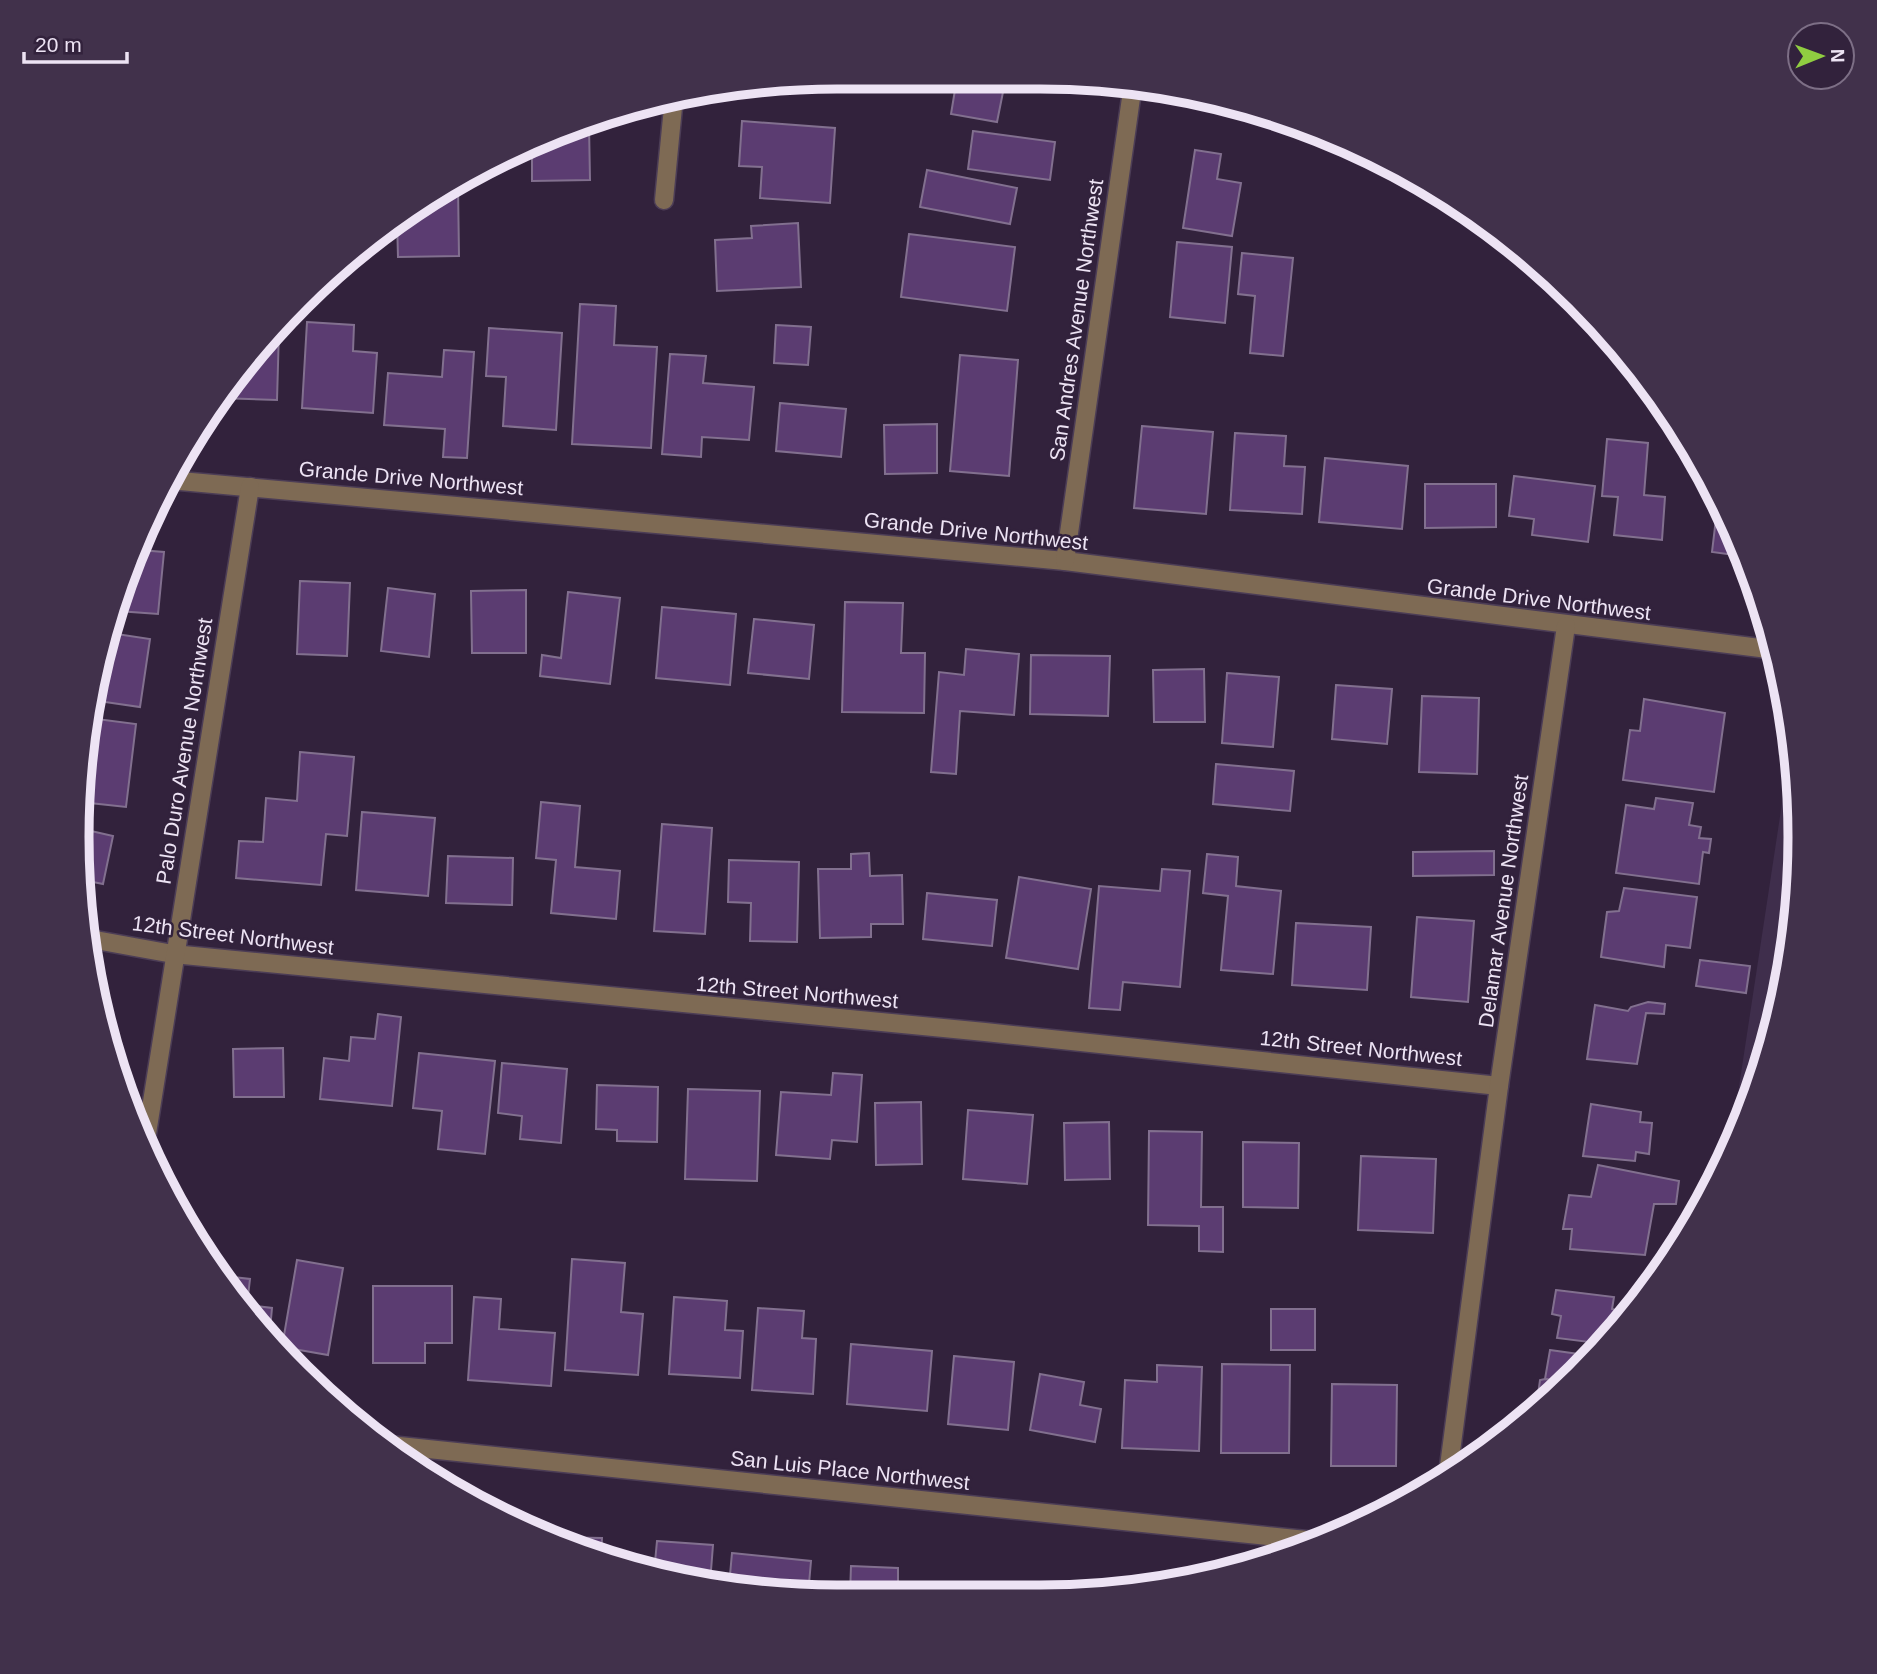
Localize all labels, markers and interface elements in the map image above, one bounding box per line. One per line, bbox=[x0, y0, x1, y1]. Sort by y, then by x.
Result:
scale bar bbox=[24, 21, 128, 65]
north arrow bbox=[1786, 21, 1856, 91]
text: 20 m bbox=[35, 33, 82, 56]
text: N bbox=[1827, 49, 1848, 63]
street label: San Andres Avenue Northwest bbox=[1045, 177, 1107, 462]
street label: Grande Drive Northwest bbox=[298, 457, 524, 499]
street label: Grande Drive Northwest bbox=[863, 508, 1089, 554]
street label: Grande Drive Northwest bbox=[1426, 574, 1652, 624]
street label: Palo Duro Avenue Northwest bbox=[152, 616, 216, 886]
street label: Delamar Avenue Northwest bbox=[1474, 773, 1532, 1029]
street label: 12th Street Northwest bbox=[131, 911, 335, 959]
street label: 12th Street Northwest bbox=[695, 972, 899, 1012]
street label: 12th Street Northwest bbox=[1259, 1026, 1463, 1070]
street label: San Luis Place Northwest bbox=[729, 1446, 971, 1494]

